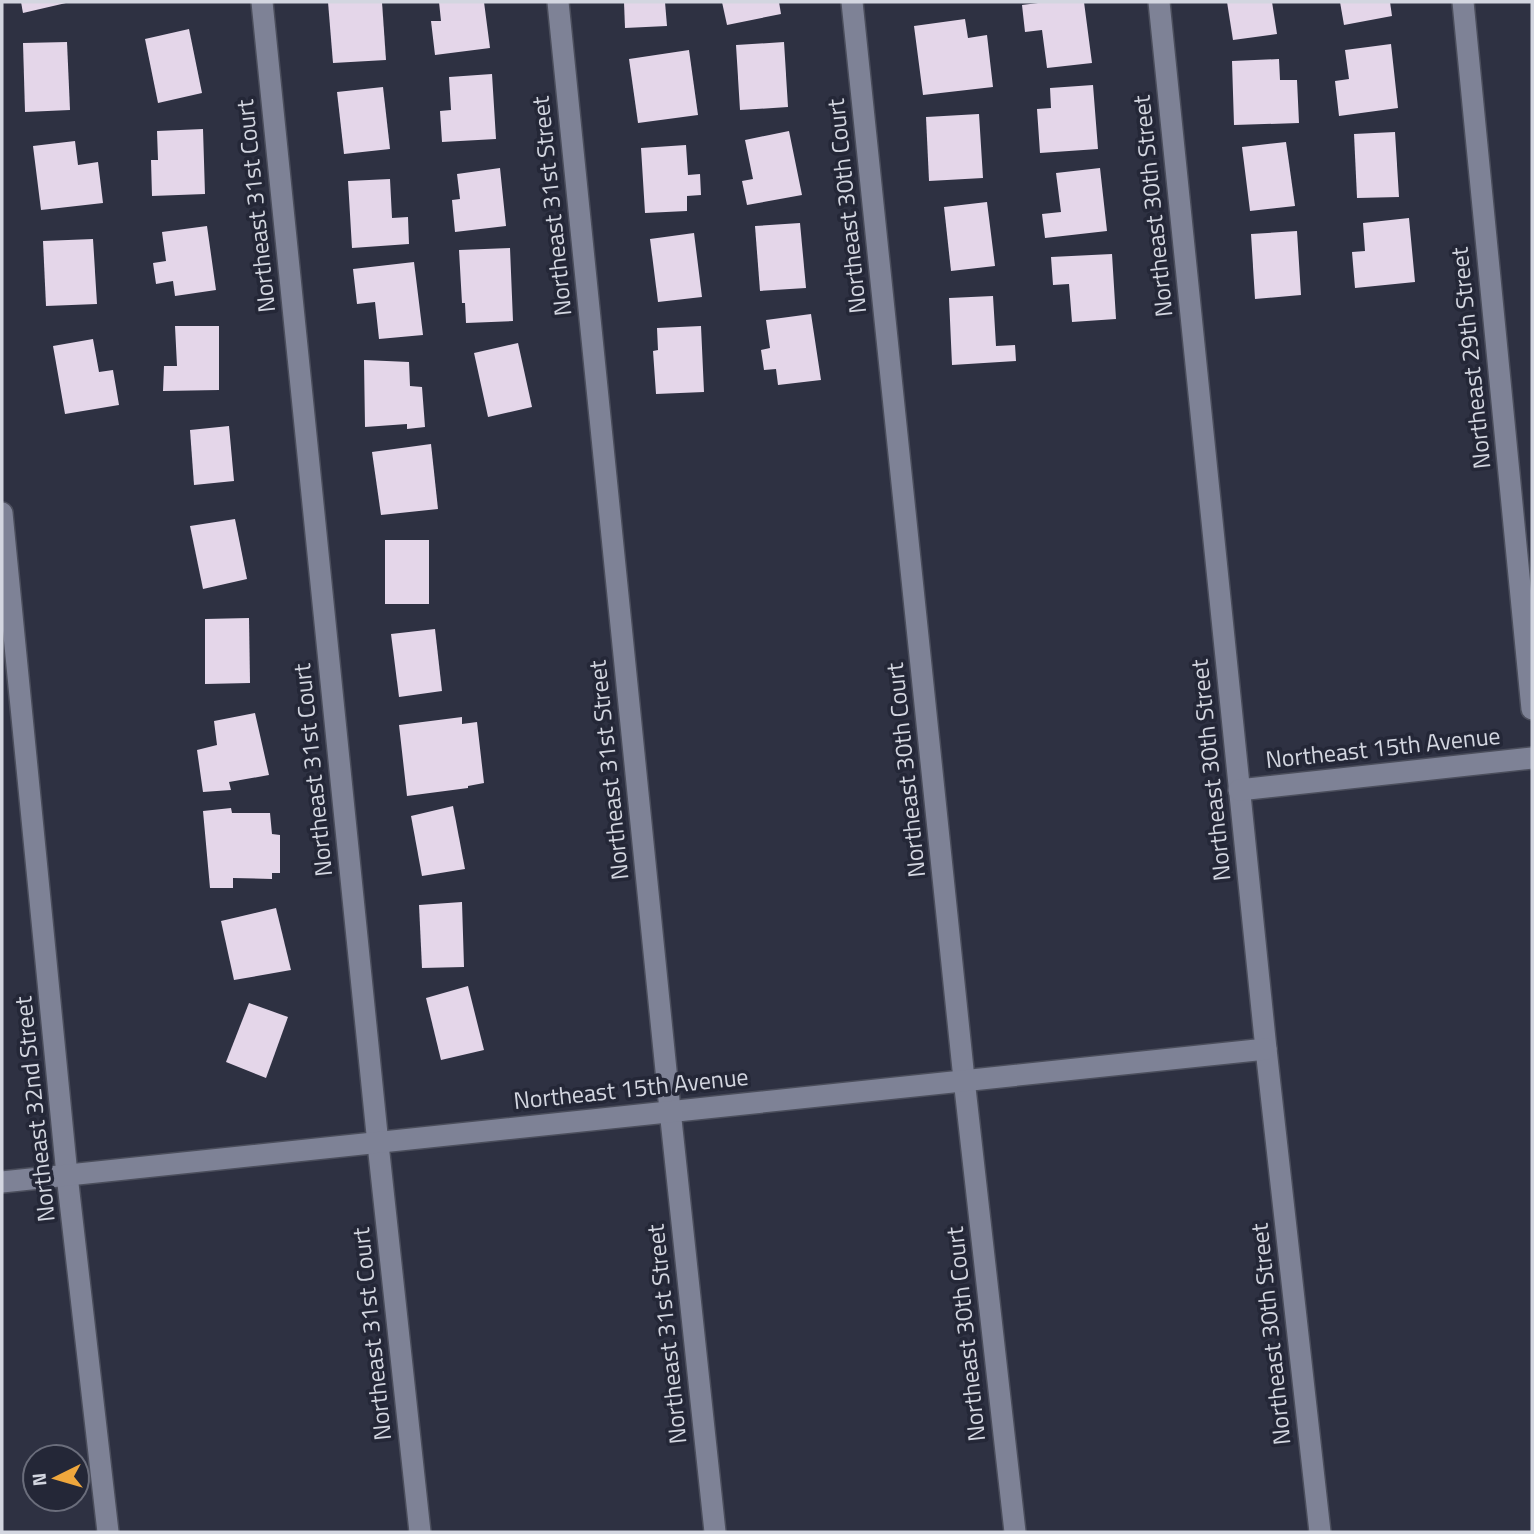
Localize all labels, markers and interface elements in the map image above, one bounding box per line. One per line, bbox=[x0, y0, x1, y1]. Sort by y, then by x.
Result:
street label: Northeast 30th Street bbox=[1122, 93, 1182, 319]
street label: Northeast 31st Street bbox=[521, 94, 580, 318]
street label: Northeast 30th Court bbox=[817, 96, 875, 315]
street label: Northeast 31st Court bbox=[226, 97, 284, 314]
street label: Northeast 29th Street bbox=[1440, 245, 1500, 471]
street label: Northeast 30th Street bbox=[1180, 657, 1240, 883]
street label: Northeast 31st Street bbox=[578, 658, 637, 882]
street label: Northeast 30th Court bbox=[876, 660, 934, 879]
street label: Northeast 31st Court bbox=[283, 661, 341, 878]
street label: Northeast 15th Avenue bbox=[1264, 717, 1502, 777]
street label: Northeast 32nd Street bbox=[4, 994, 64, 1224]
street label: Northeast 15th Avenue bbox=[512, 1058, 750, 1118]
street label: Northeast 30th Street bbox=[1240, 1221, 1300, 1447]
street label: Northeast 31st Street bbox=[636, 1222, 695, 1446]
street label: Northeast 30th Court bbox=[936, 1224, 994, 1443]
street label: Northeast 31st Court bbox=[342, 1225, 400, 1442]
north arrow bbox=[21, 1443, 91, 1513]
text: N bbox=[24, 1472, 54, 1487]

